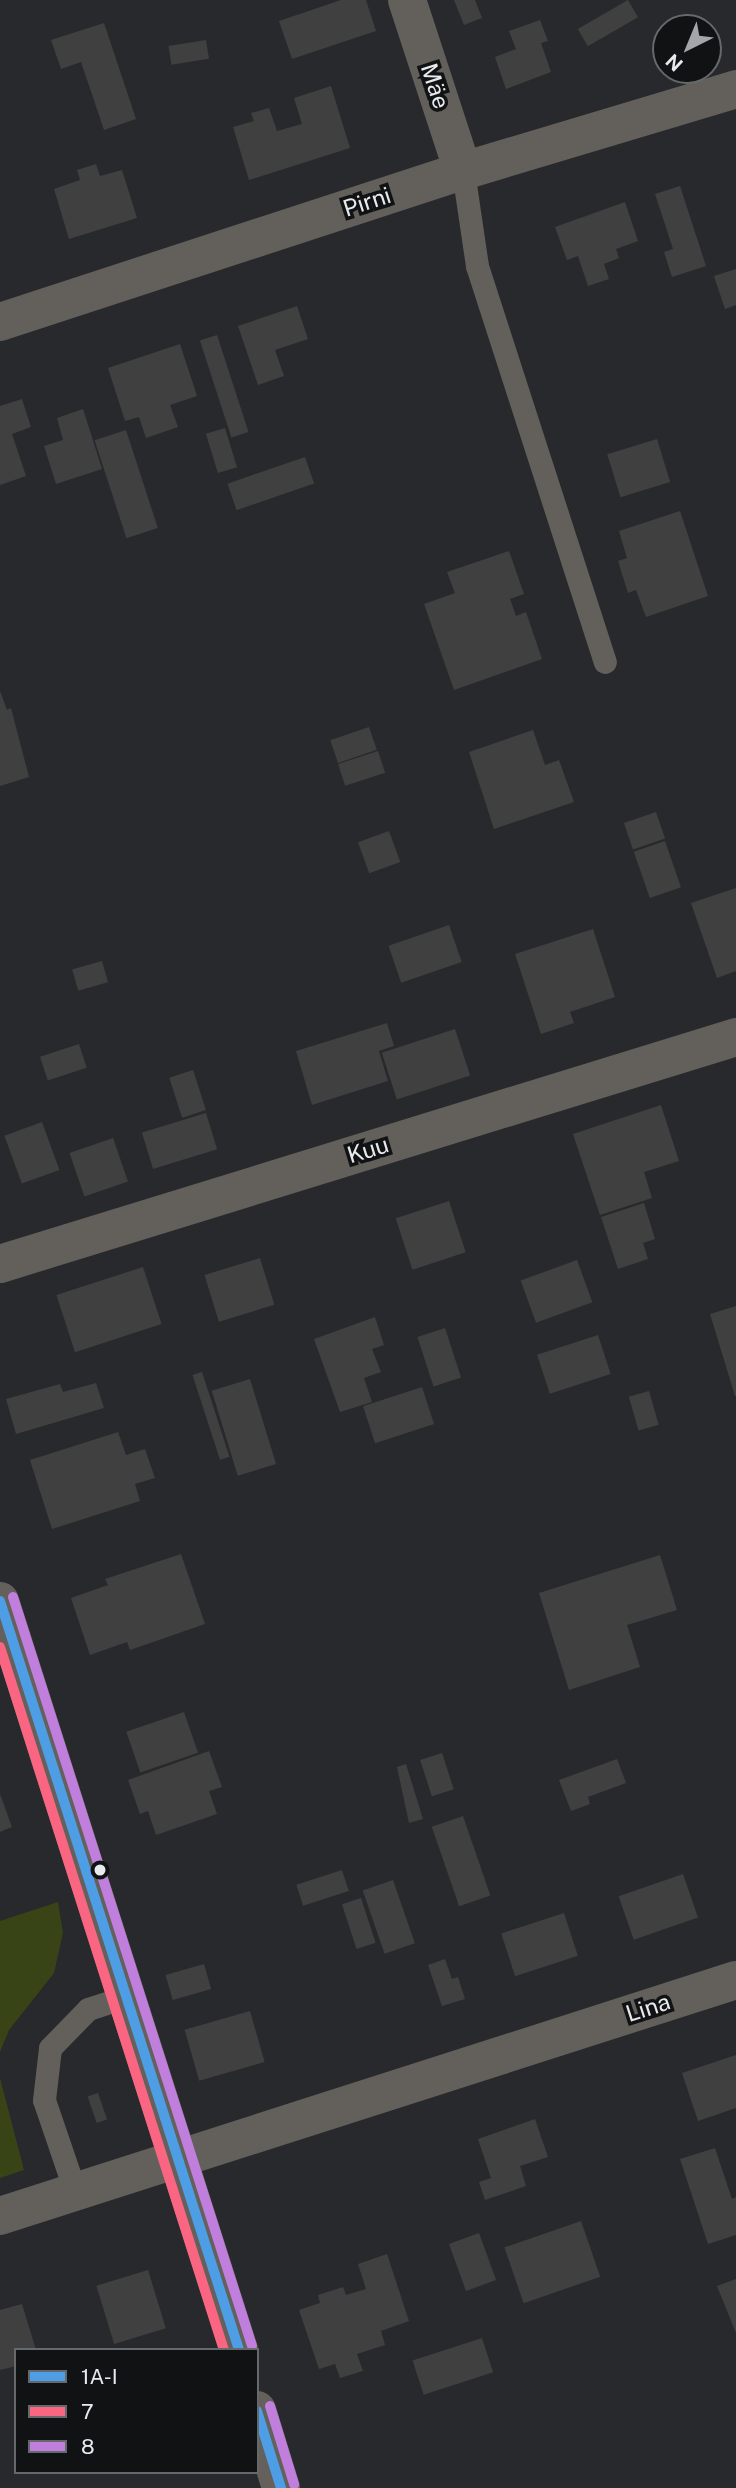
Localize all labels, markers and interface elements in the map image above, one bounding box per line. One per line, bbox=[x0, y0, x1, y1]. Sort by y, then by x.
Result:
north arrow bbox=[652, 14, 722, 84]
text: N bbox=[661, 50, 687, 76]
street label: Mäe bbox=[415, 60, 455, 112]
street label: Pirni bbox=[340, 181, 394, 223]
street label: Kuu bbox=[344, 1131, 392, 1169]
unlabelled marker bbox=[93, 1863, 107, 1877]
street label: Lina bbox=[622, 1988, 674, 2028]
legend bbox=[14, 2348, 259, 2474]
text: 1A-I bbox=[81, 2364, 118, 2389]
text: 7 bbox=[81, 2399, 94, 2424]
text: 8 bbox=[81, 2434, 95, 2459]

